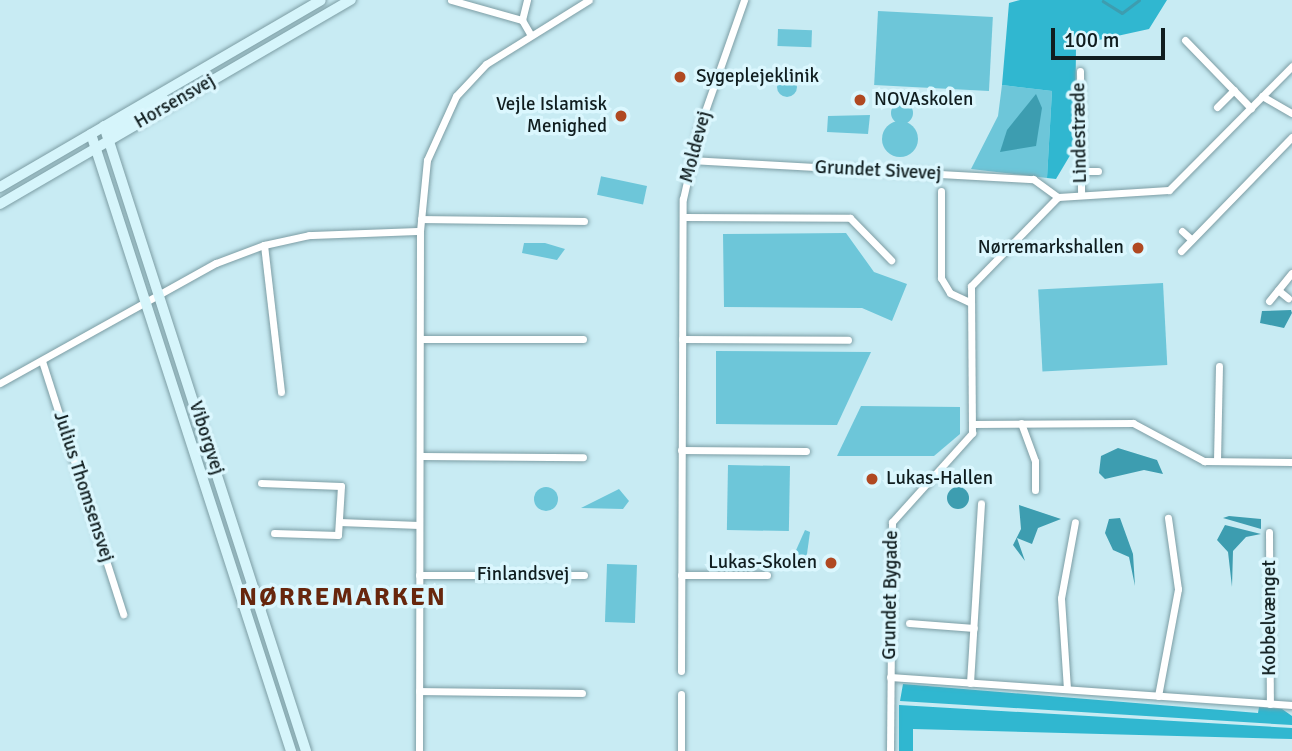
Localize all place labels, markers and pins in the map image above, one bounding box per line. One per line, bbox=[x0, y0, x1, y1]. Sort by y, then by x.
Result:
place label: Sygeplejeklinik bbox=[696, 66, 819, 88]
marker: Sygeplejeklinik bbox=[670, 67, 690, 87]
place label: NOVAskolen bbox=[874, 89, 973, 111]
marker: NOVAskolen bbox=[852, 92, 868, 108]
place label: Vejle Islamisk Menighed bbox=[496, 94, 607, 138]
marker: Vejle Islamisk Menighed bbox=[613, 108, 629, 124]
place label: Nørremarkshallen bbox=[978, 237, 1124, 259]
marker: Nørremarkshallen bbox=[1130, 240, 1146, 256]
place label: Lukas-Hallen bbox=[886, 468, 993, 490]
marker: Lukas-Hallen bbox=[864, 471, 880, 487]
place label: Lukas-Skolen bbox=[708, 552, 817, 574]
marker: Lukas-Skolen bbox=[823, 555, 839, 571]

